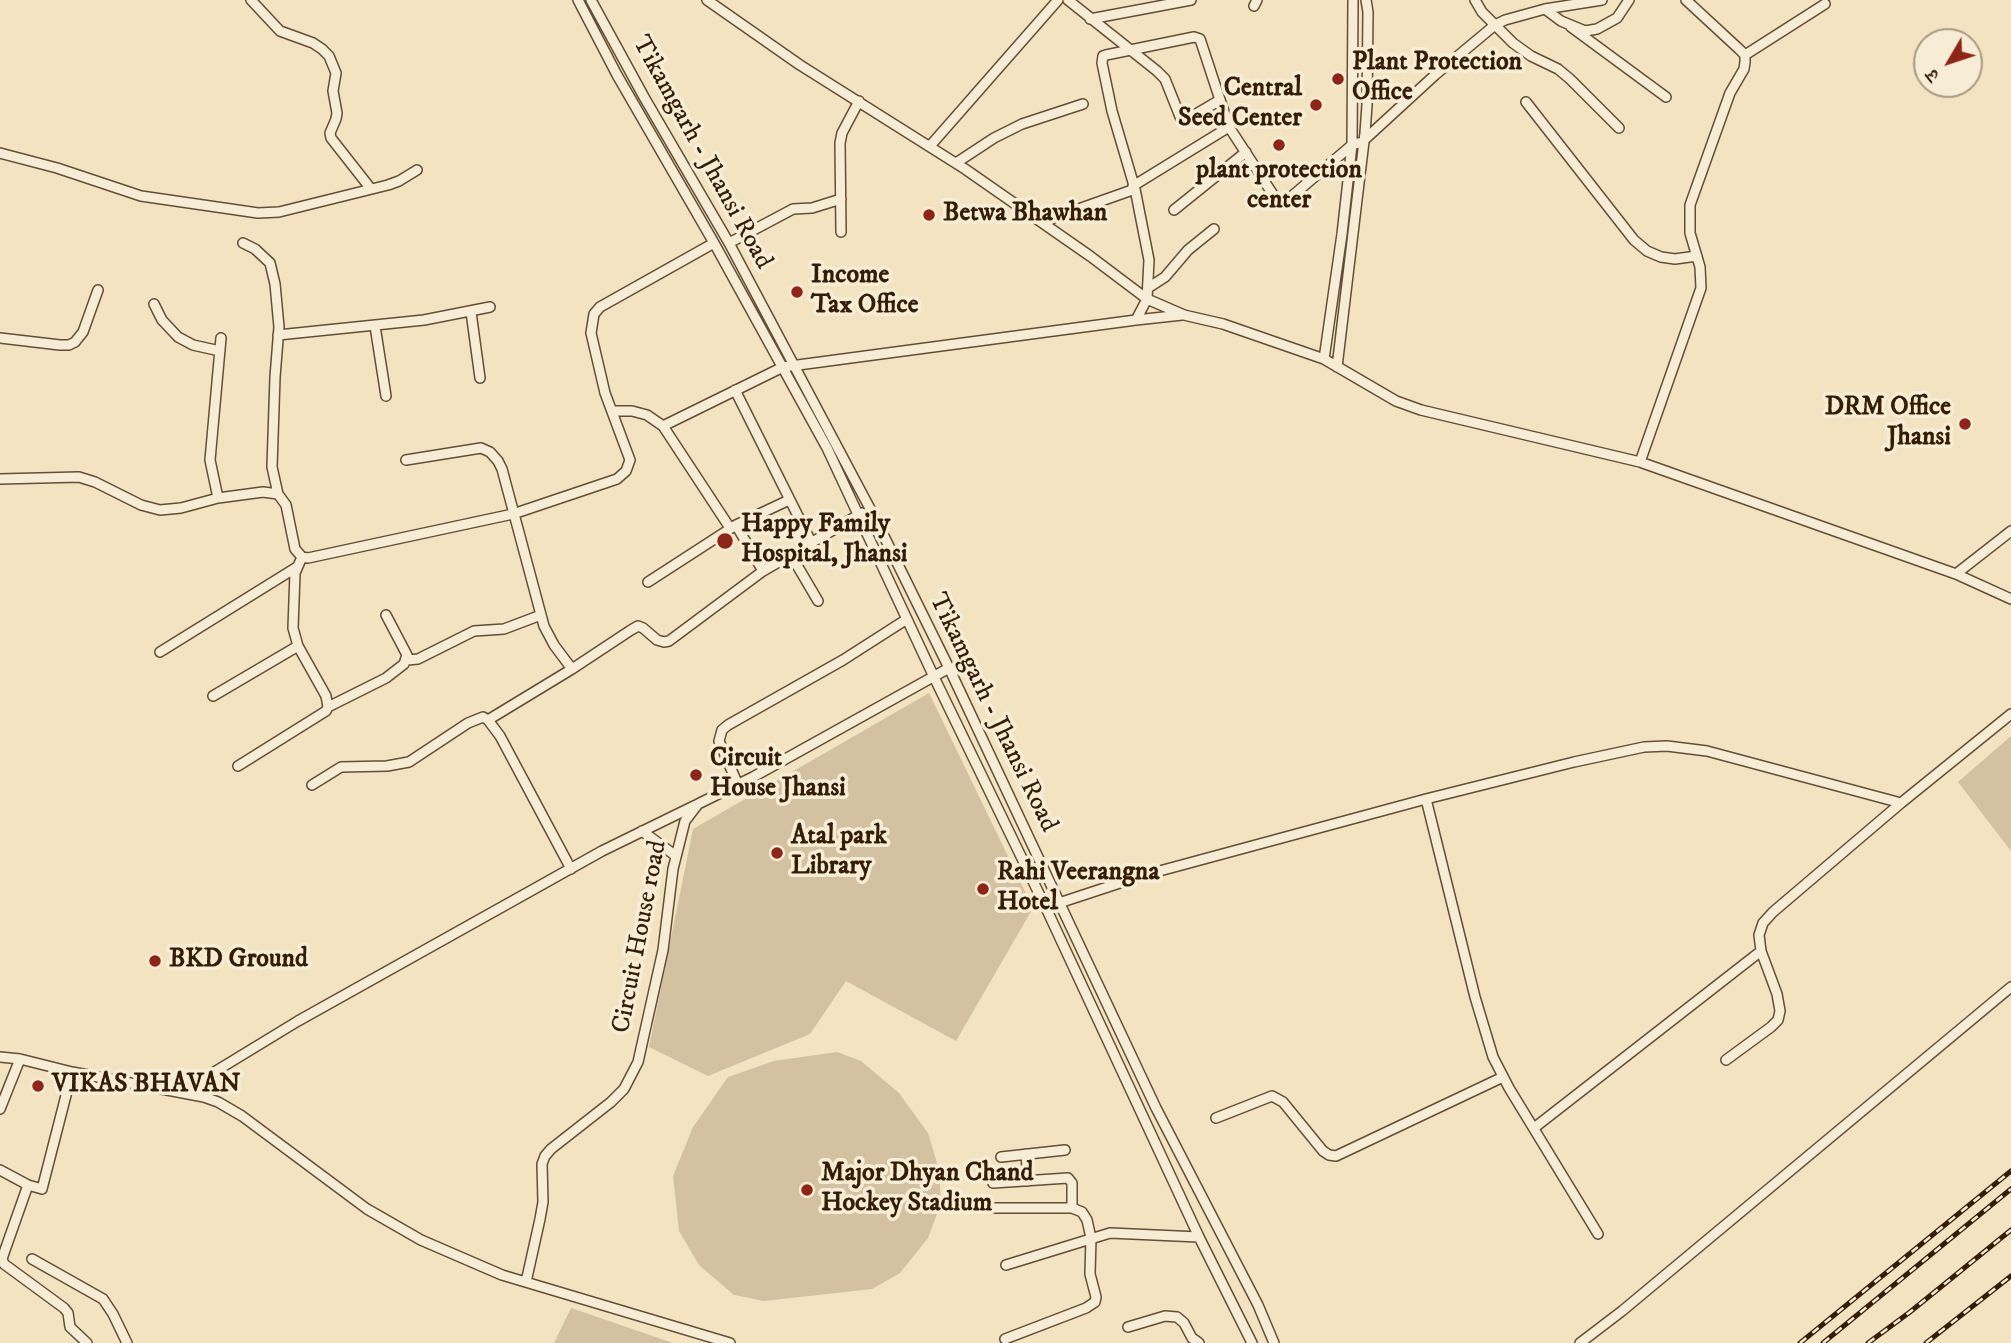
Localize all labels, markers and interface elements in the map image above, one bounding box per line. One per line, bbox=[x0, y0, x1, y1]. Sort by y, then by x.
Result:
north arrow bbox=[1913, 28, 1983, 98]
street label: Tikamgarh - Jhansi Road bbox=[624, 31, 778, 275]
place label: Plant Protection Office bbox=[1352, 48, 1522, 110]
text: उ bbox=[1921, 64, 1945, 86]
marker: Plant Protection Office bbox=[1330, 71, 1346, 87]
place label: Central Seed Center bbox=[1178, 74, 1302, 136]
marker: Central Seed Center bbox=[1308, 97, 1324, 113]
marker: plant protection center bbox=[1271, 137, 1287, 153]
place label: plant protection center bbox=[1196, 156, 1362, 218]
place label: Betwa Bhawhan bbox=[943, 199, 1107, 231]
marker: Betwa Bhawhan bbox=[921, 207, 937, 223]
place label: Income Tax Office bbox=[811, 261, 918, 322]
marker: Income Tax Office bbox=[789, 284, 805, 300]
place label: DRM Office Jhansi bbox=[1825, 393, 1951, 454]
marker: DRM Office Jhansi bbox=[1957, 416, 1973, 432]
place label: Happy Family Hospital, Jhansi bbox=[741, 510, 908, 572]
marker: Happy Family Hospital, Jhansi bbox=[715, 531, 735, 551]
street label: Tikamgarh - Jhansi Road bbox=[921, 588, 1063, 838]
place label: Circuit House Jhansi bbox=[710, 744, 846, 806]
marker: Circuit House Jhansi bbox=[688, 767, 704, 783]
place label: Atal park Library bbox=[791, 822, 887, 884]
street label: Circuit House road bbox=[607, 838, 675, 1036]
marker: Atal park Library bbox=[769, 845, 785, 861]
place label: Rahi Veerangna Hotel bbox=[997, 858, 1159, 920]
marker: Rahi Veerangna Hotel bbox=[975, 881, 991, 897]
place label: BKD Ground bbox=[169, 945, 308, 977]
marker: BKD Ground bbox=[147, 953, 163, 969]
place label: VIKAS BHAVAN bbox=[52, 1070, 241, 1102]
marker: VIKAS BHAVAN bbox=[30, 1078, 46, 1094]
place label: Major Dhyan Chand Hockey Stadium bbox=[821, 1159, 1034, 1220]
marker: Major Dhyan Chand Hockey Stadium bbox=[799, 1182, 815, 1198]

